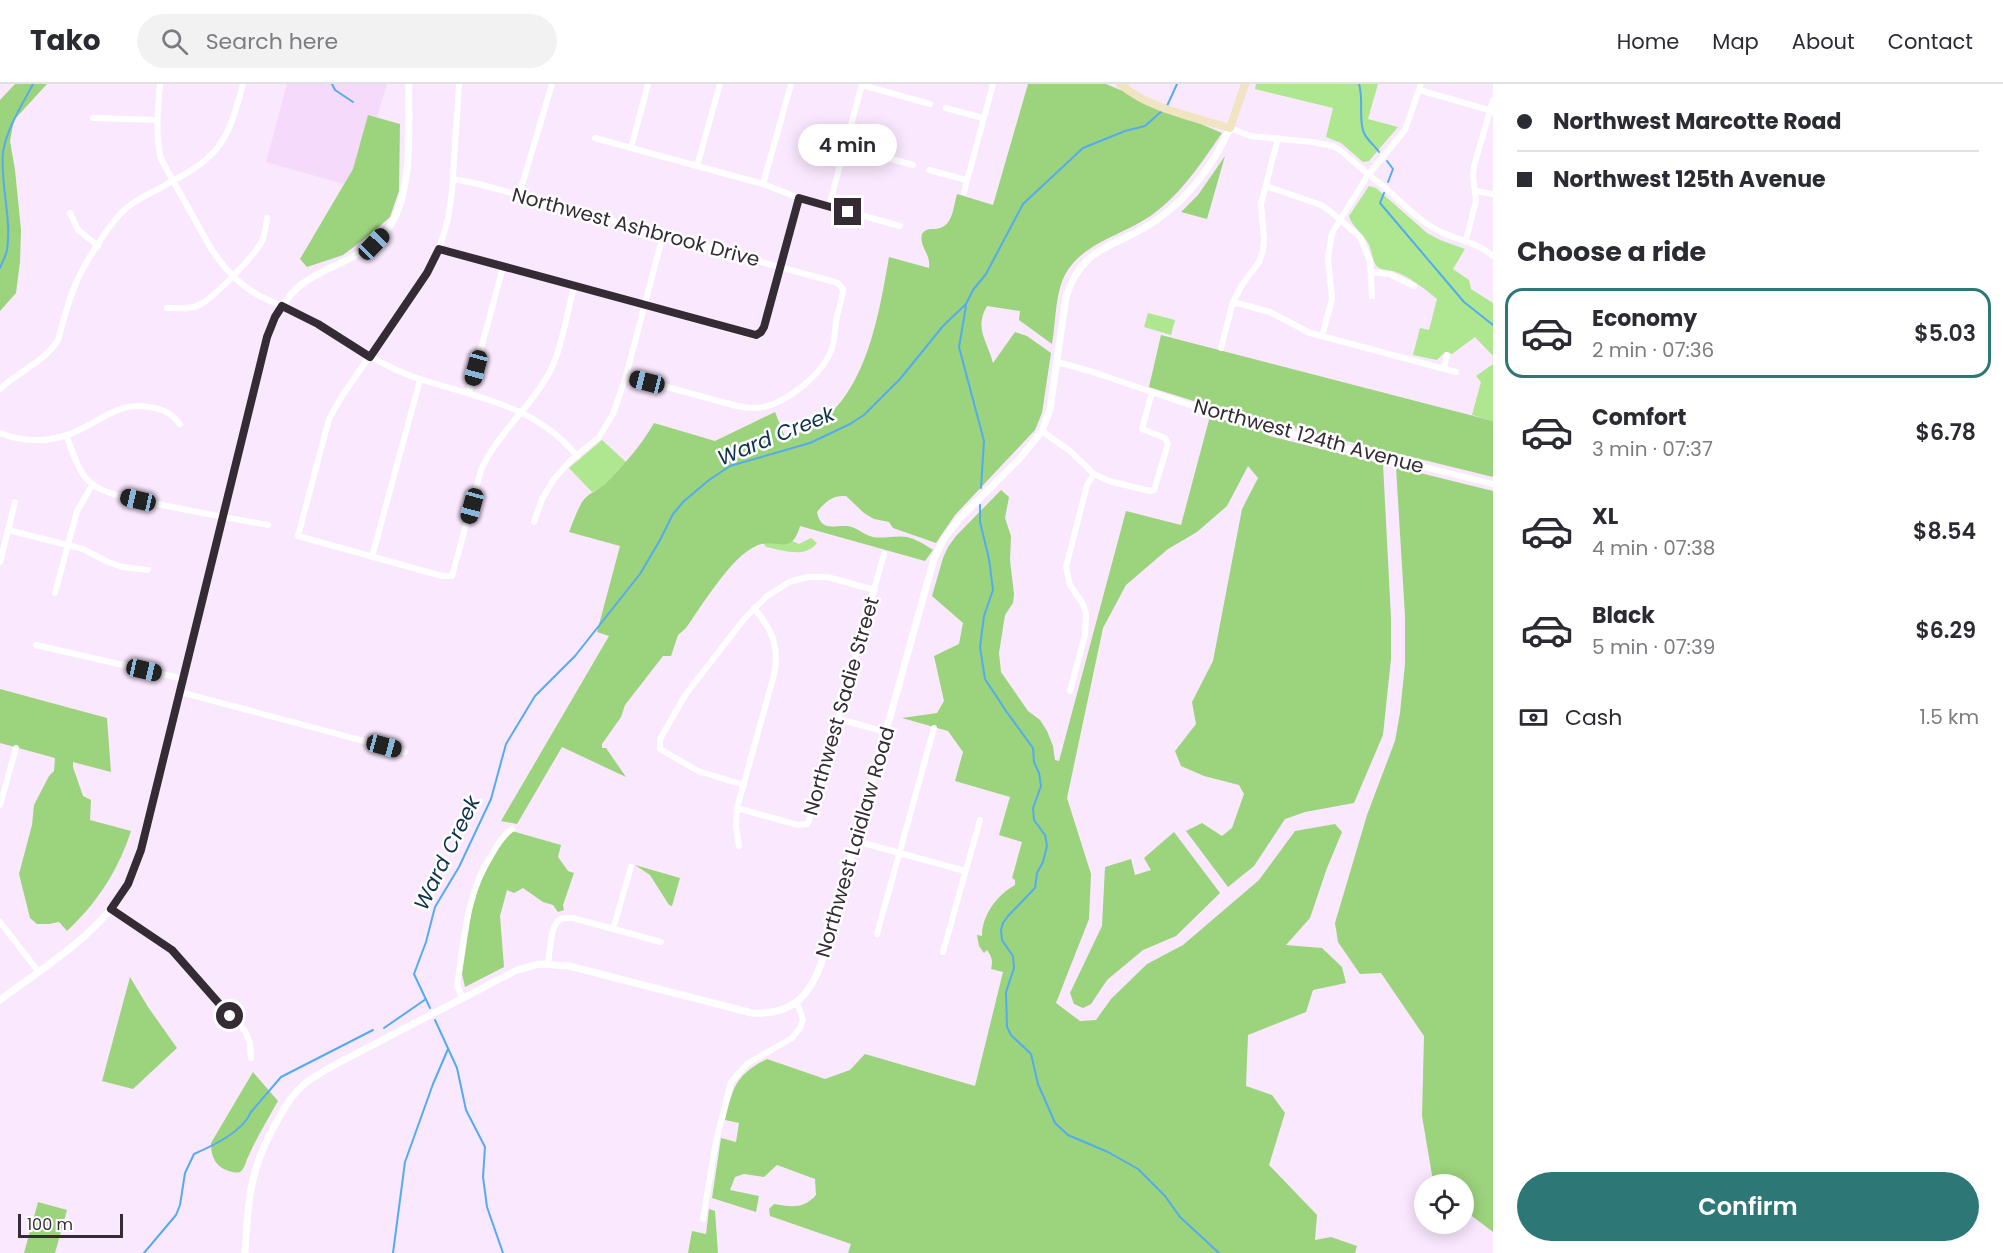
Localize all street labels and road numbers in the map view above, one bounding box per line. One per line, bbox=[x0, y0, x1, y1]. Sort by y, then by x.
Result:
street label: Northwest Ashbrook Drive bbox=[509, 180, 763, 274]
street label: Northwest 124th Avenue bbox=[1191, 392, 1427, 480]
street label: Northwest Sadie Street bbox=[796, 593, 886, 819]
street label: Northwest Laidlaw Road bbox=[809, 723, 901, 961]

